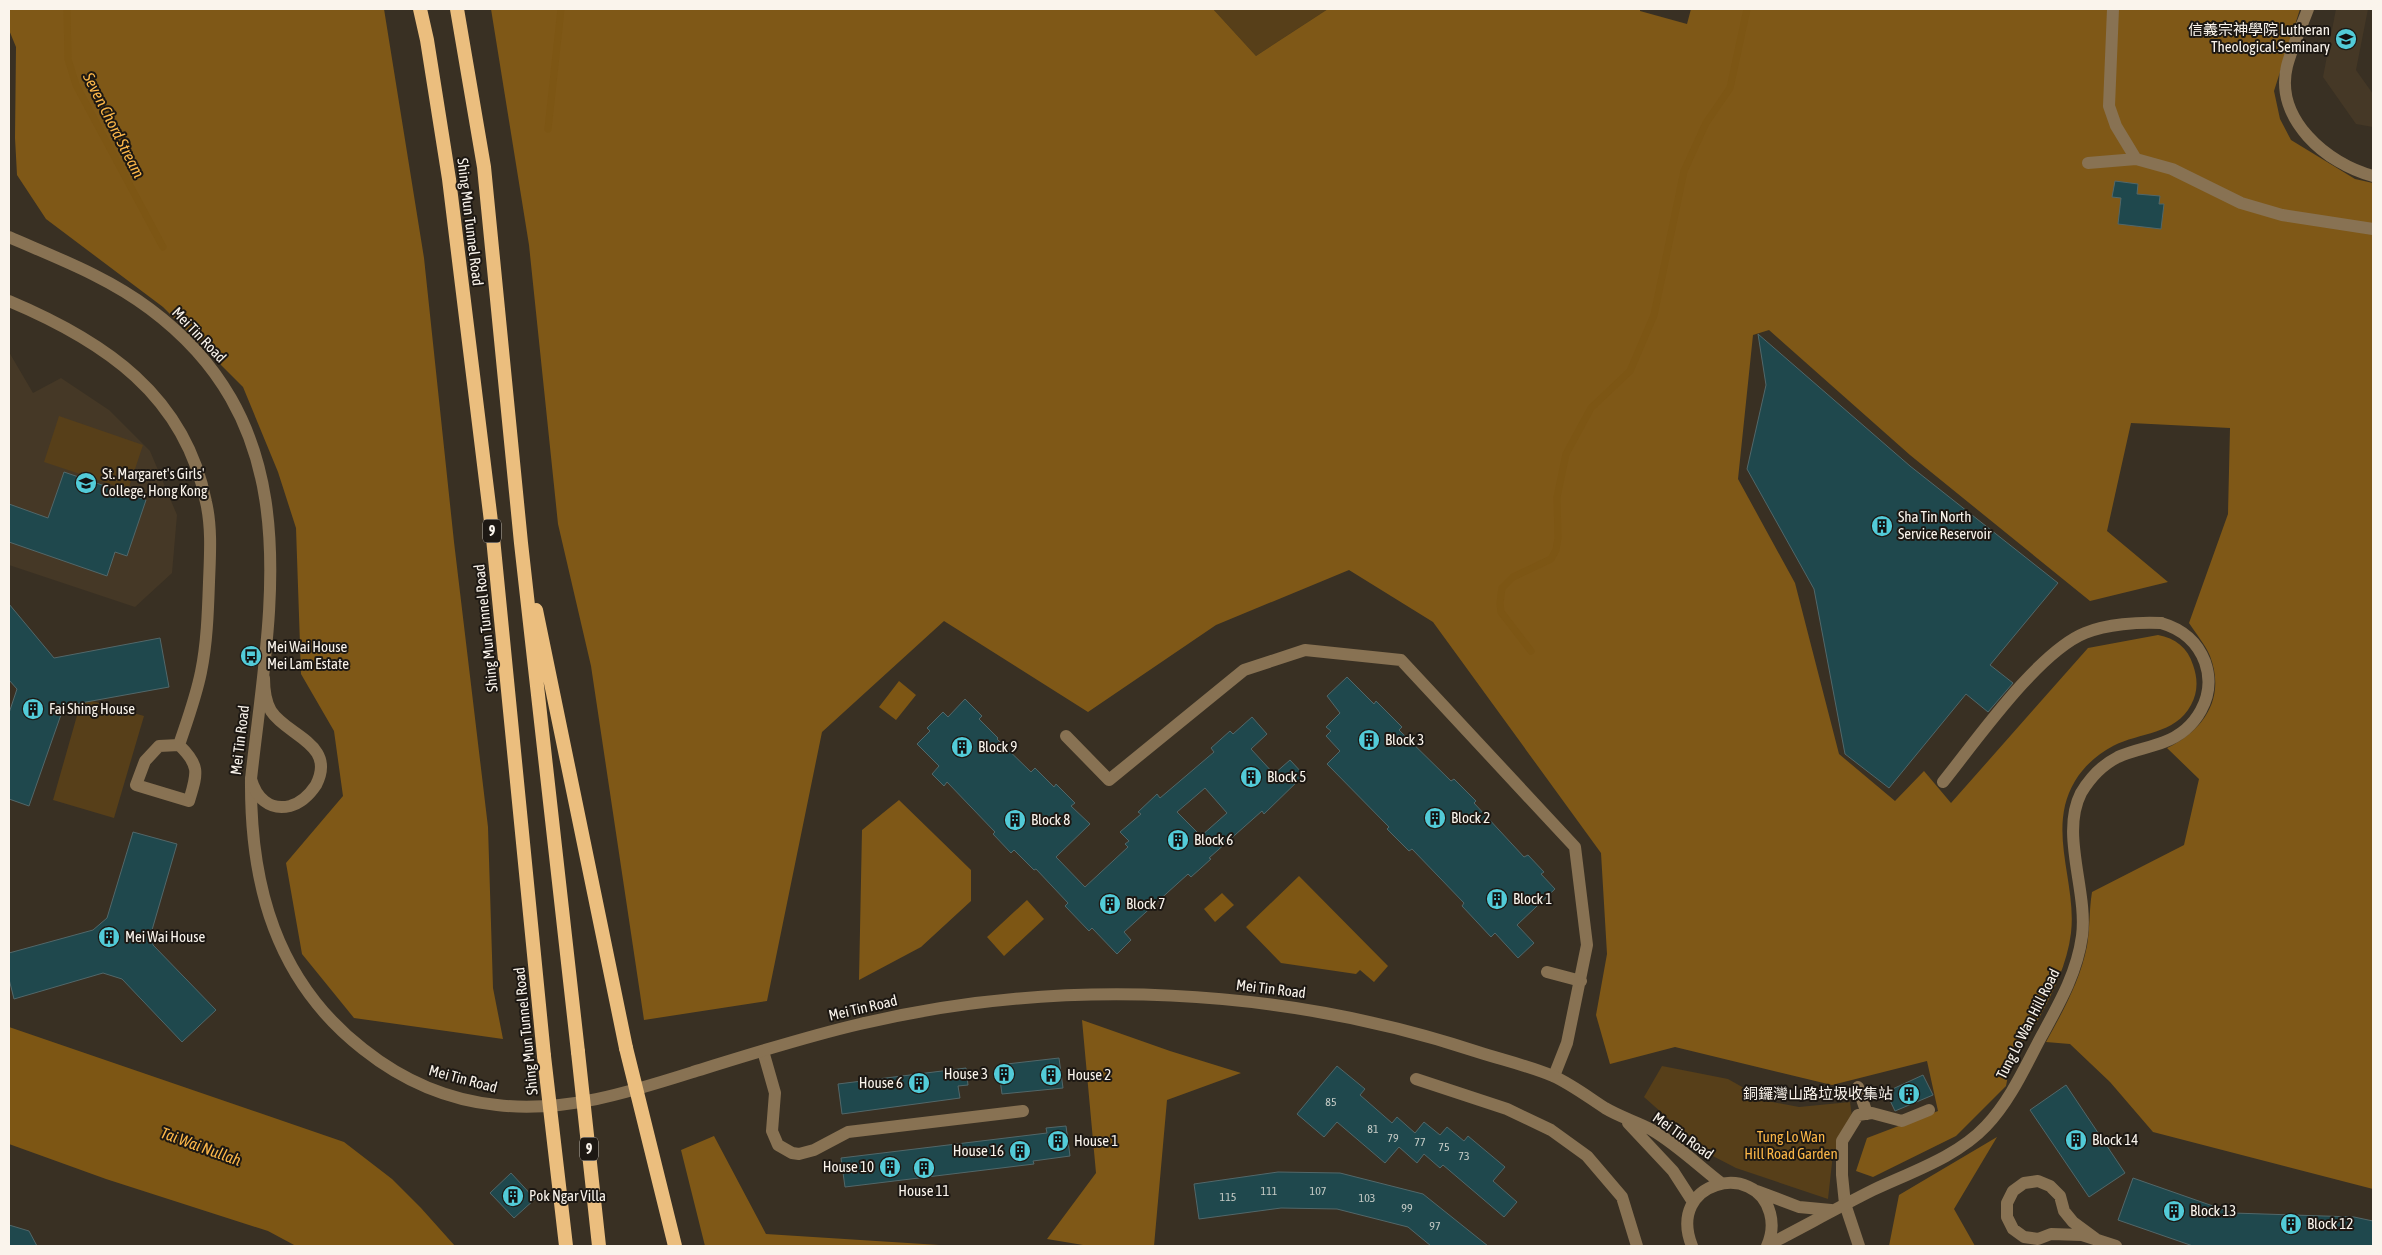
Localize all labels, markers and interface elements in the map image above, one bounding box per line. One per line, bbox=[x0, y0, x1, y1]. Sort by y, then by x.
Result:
place label: 信義宗神學院 Lutheran Theological Seminary bbox=[2188, 21, 2330, 55]
school or university icon: 信義宗神學院 Lutheran Theological Seminary bbox=[2334, 27, 2358, 51]
water label: Seven Chord Stream bbox=[79, 69, 148, 181]
street label: Shing Mun Tunnel Road bbox=[454, 157, 487, 287]
street label: Mei Tin Road bbox=[169, 304, 230, 366]
place label: St. Margaret's Girls' College, Hong Kong bbox=[102, 465, 208, 499]
school or university icon: St. Margaret's Girls' College, Hong Kong bbox=[74, 471, 98, 495]
place label: Sha Tin North Service Reservoir bbox=[1898, 508, 1992, 542]
building icon: Sha Tin North Service Reservoir bbox=[1870, 514, 1894, 538]
road number: 9 bbox=[483, 520, 501, 542]
street label: Shing Mun Tunnel Road bbox=[470, 563, 501, 693]
place label: Mei Wai House Mei Lam Estate bbox=[267, 638, 349, 672]
bus stop icon: Mei Wai House Mei Lam Estate bbox=[239, 644, 263, 668]
building icon: Fai Shing House bbox=[21, 697, 45, 721]
place label: Fai Shing House bbox=[49, 700, 135, 717]
street label: Mei Tin Road bbox=[227, 704, 252, 776]
building icon: Block 3 bbox=[1357, 728, 1381, 752]
place label: Block 3 bbox=[1385, 731, 1424, 748]
building icon: Block 9 bbox=[950, 735, 974, 759]
place label: Block 9 bbox=[978, 738, 1017, 755]
building icon: Block 5 bbox=[1239, 765, 1263, 789]
place label: Block 5 bbox=[1267, 768, 1306, 785]
building icon: Block 2 bbox=[1423, 806, 1447, 830]
building icon: Block 8 bbox=[1003, 808, 1027, 832]
place label: Block 2 bbox=[1451, 809, 1490, 826]
place label: Block 8 bbox=[1031, 811, 1070, 828]
building icon: Block 6 bbox=[1166, 828, 1190, 852]
place label: Block 6 bbox=[1194, 831, 1233, 848]
building icon: Block 1 bbox=[1485, 887, 1509, 911]
place label: Block 1 bbox=[1513, 890, 1552, 907]
building icon: Block 7 bbox=[1098, 892, 1122, 916]
place label: Block 7 bbox=[1126, 895, 1165, 912]
building icon: Mei Wai House bbox=[97, 925, 121, 949]
place label: Mei Wai House bbox=[125, 928, 206, 945]
street label: Shing Mun Tunnel Road bbox=[510, 966, 541, 1096]
street label: Tung Lo Wan Hill Road bbox=[1992, 966, 2063, 1082]
street label: Mei Tin Road bbox=[1235, 976, 1307, 1001]
street label: Mei Tin Road bbox=[827, 991, 899, 1024]
street label: Mei Tin Road bbox=[427, 1061, 499, 1096]
building icon: House 3 bbox=[992, 1062, 1016, 1086]
building icon: House 2 bbox=[1039, 1063, 1063, 1087]
place label: House 3 bbox=[944, 1065, 988, 1082]
place label: House 2 bbox=[1067, 1066, 1111, 1083]
building icon: House 6 bbox=[907, 1071, 931, 1095]
place label: House 6 bbox=[859, 1074, 903, 1091]
building icon: 銅鑼灣山路垃圾收集站 bbox=[1897, 1082, 1921, 1106]
place label: 銅鑼灣山路垃圾收集站 bbox=[1743, 1085, 1893, 1102]
house number: 85 bbox=[1325, 1095, 1337, 1109]
street label: Mei Tin Road bbox=[1650, 1109, 1717, 1163]
house number: 81 bbox=[1367, 1122, 1379, 1136]
water label: Tai Wai Nullah bbox=[158, 1123, 244, 1169]
park label: Tung Lo Wan Hill Road Garden bbox=[1744, 1128, 1838, 1162]
building icon: Block 14 bbox=[2064, 1128, 2088, 1152]
building icon: House 1 bbox=[1046, 1129, 1070, 1153]
house number: 79 bbox=[1387, 1131, 1399, 1145]
place label: Block 14 bbox=[2092, 1131, 2138, 1148]
place label: House 1 bbox=[1074, 1132, 1118, 1149]
house number: 77 bbox=[1414, 1135, 1426, 1149]
road number: 9 bbox=[580, 1138, 598, 1160]
building icon: House 16 bbox=[1008, 1139, 1032, 1163]
house number: 75 bbox=[1438, 1140, 1450, 1154]
place label: House 16 bbox=[953, 1142, 1004, 1159]
house number: 73 bbox=[1458, 1149, 1470, 1163]
building icon: House 10 bbox=[878, 1155, 902, 1179]
building icon: House 11 bbox=[912, 1156, 936, 1180]
place label: House 10 bbox=[823, 1158, 874, 1175]
place label: House 11 bbox=[898, 1182, 950, 1199]
building icon: Pok Ngar Villa bbox=[501, 1184, 525, 1208]
house number: 111 bbox=[1261, 1184, 1278, 1198]
house number: 107 bbox=[1310, 1184, 1327, 1198]
place label: Pok Ngar Villa bbox=[529, 1187, 606, 1204]
house number: 115 bbox=[1220, 1190, 1236, 1204]
house number: 103 bbox=[1359, 1191, 1375, 1205]
building icon: Block 13 bbox=[2162, 1199, 2186, 1223]
house number: 99 bbox=[1401, 1201, 1413, 1215]
place label: Block 13 bbox=[2190, 1202, 2236, 1219]
building icon: Block 12 bbox=[2279, 1212, 2303, 1236]
place label: Block 12 bbox=[2307, 1215, 2353, 1232]
house number: 97 bbox=[1429, 1219, 1441, 1233]

